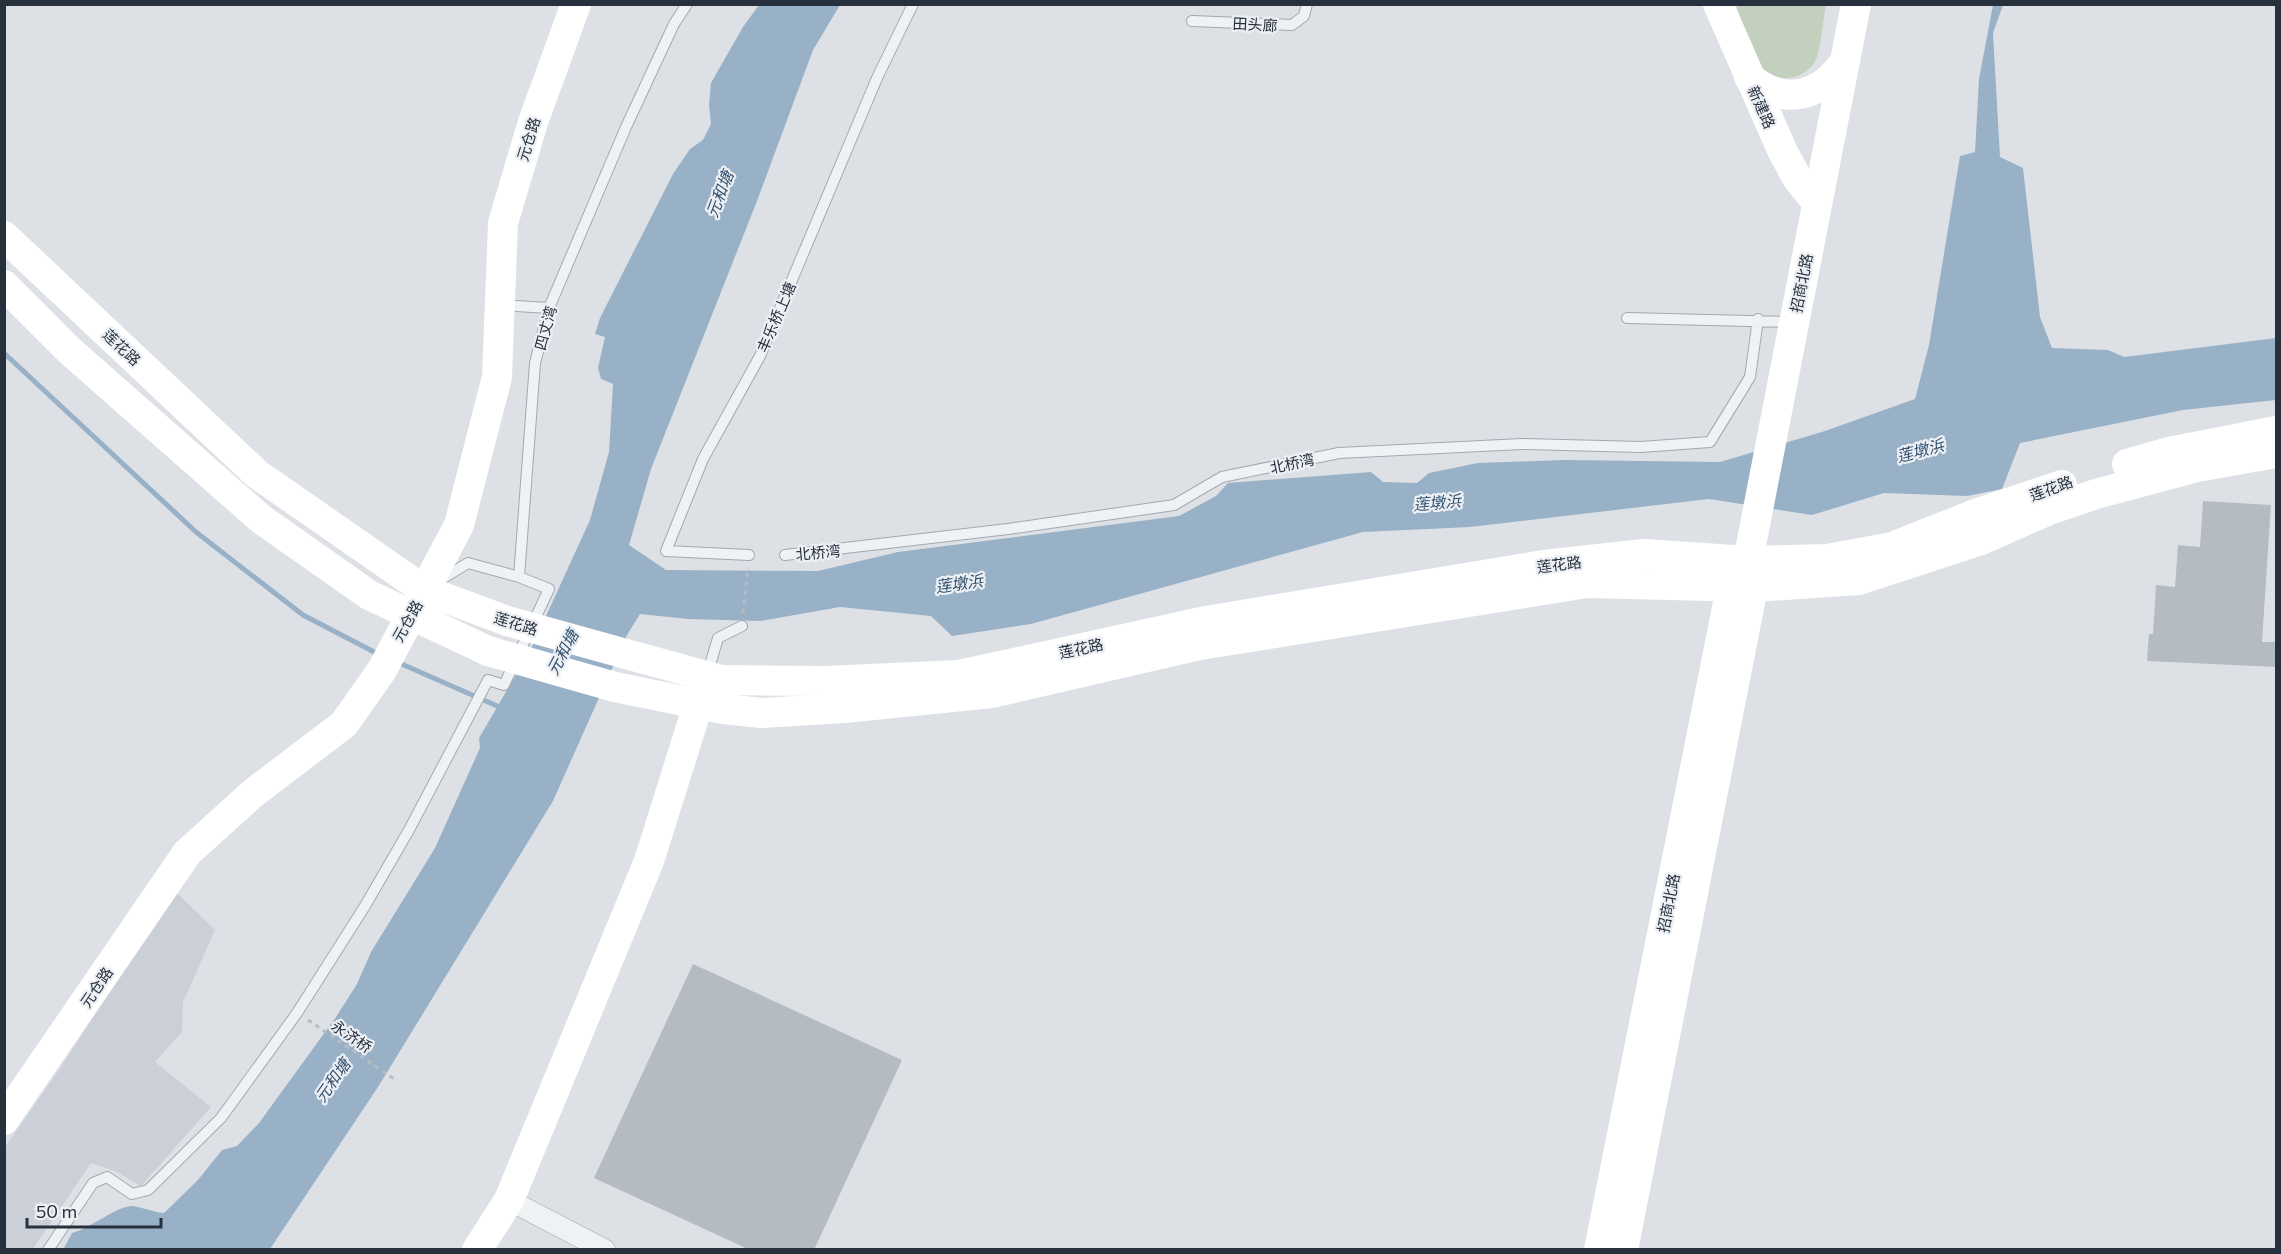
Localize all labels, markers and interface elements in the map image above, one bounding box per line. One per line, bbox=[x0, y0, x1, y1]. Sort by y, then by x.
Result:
street label: 田头廊 bbox=[1232, 14, 1278, 34]
street label: 新建路 bbox=[1745, 83, 1779, 131]
street label: 元仓路 bbox=[513, 115, 543, 163]
water label: 元和塘 bbox=[702, 165, 738, 220]
street label: 招商北路 bbox=[1786, 252, 1816, 314]
street label: 丰乐桥上塘 bbox=[753, 279, 799, 355]
street label: 四丈湾 bbox=[530, 304, 560, 352]
street label: 莲花路 bbox=[99, 325, 145, 369]
water label: 莲墩浜 bbox=[1894, 434, 1948, 465]
street label: 北桥湾 bbox=[1268, 450, 1316, 476]
street label: 莲花路 bbox=[2027, 472, 2075, 504]
water label: 莲墩浜 bbox=[1412, 490, 1464, 514]
street label: 北桥湾 bbox=[795, 541, 841, 563]
street label: 莲花路 bbox=[1536, 552, 1582, 576]
water label: 莲墩浜 bbox=[934, 570, 986, 596]
street label: 元仓路 bbox=[388, 597, 426, 645]
street label: 莲花路 bbox=[492, 608, 540, 638]
water label: 元和塘 bbox=[542, 624, 583, 678]
street label: 莲花路 bbox=[1057, 635, 1105, 661]
street label: 招商北路 bbox=[1653, 872, 1683, 934]
street label: 元仓路 bbox=[76, 963, 116, 1011]
street label: 永济桥 bbox=[328, 1016, 376, 1056]
water label: 元和塘 bbox=[310, 1052, 355, 1105]
scale bar bbox=[27, 1191, 160, 1229]
text: 50 m bbox=[36, 1200, 77, 1222]

